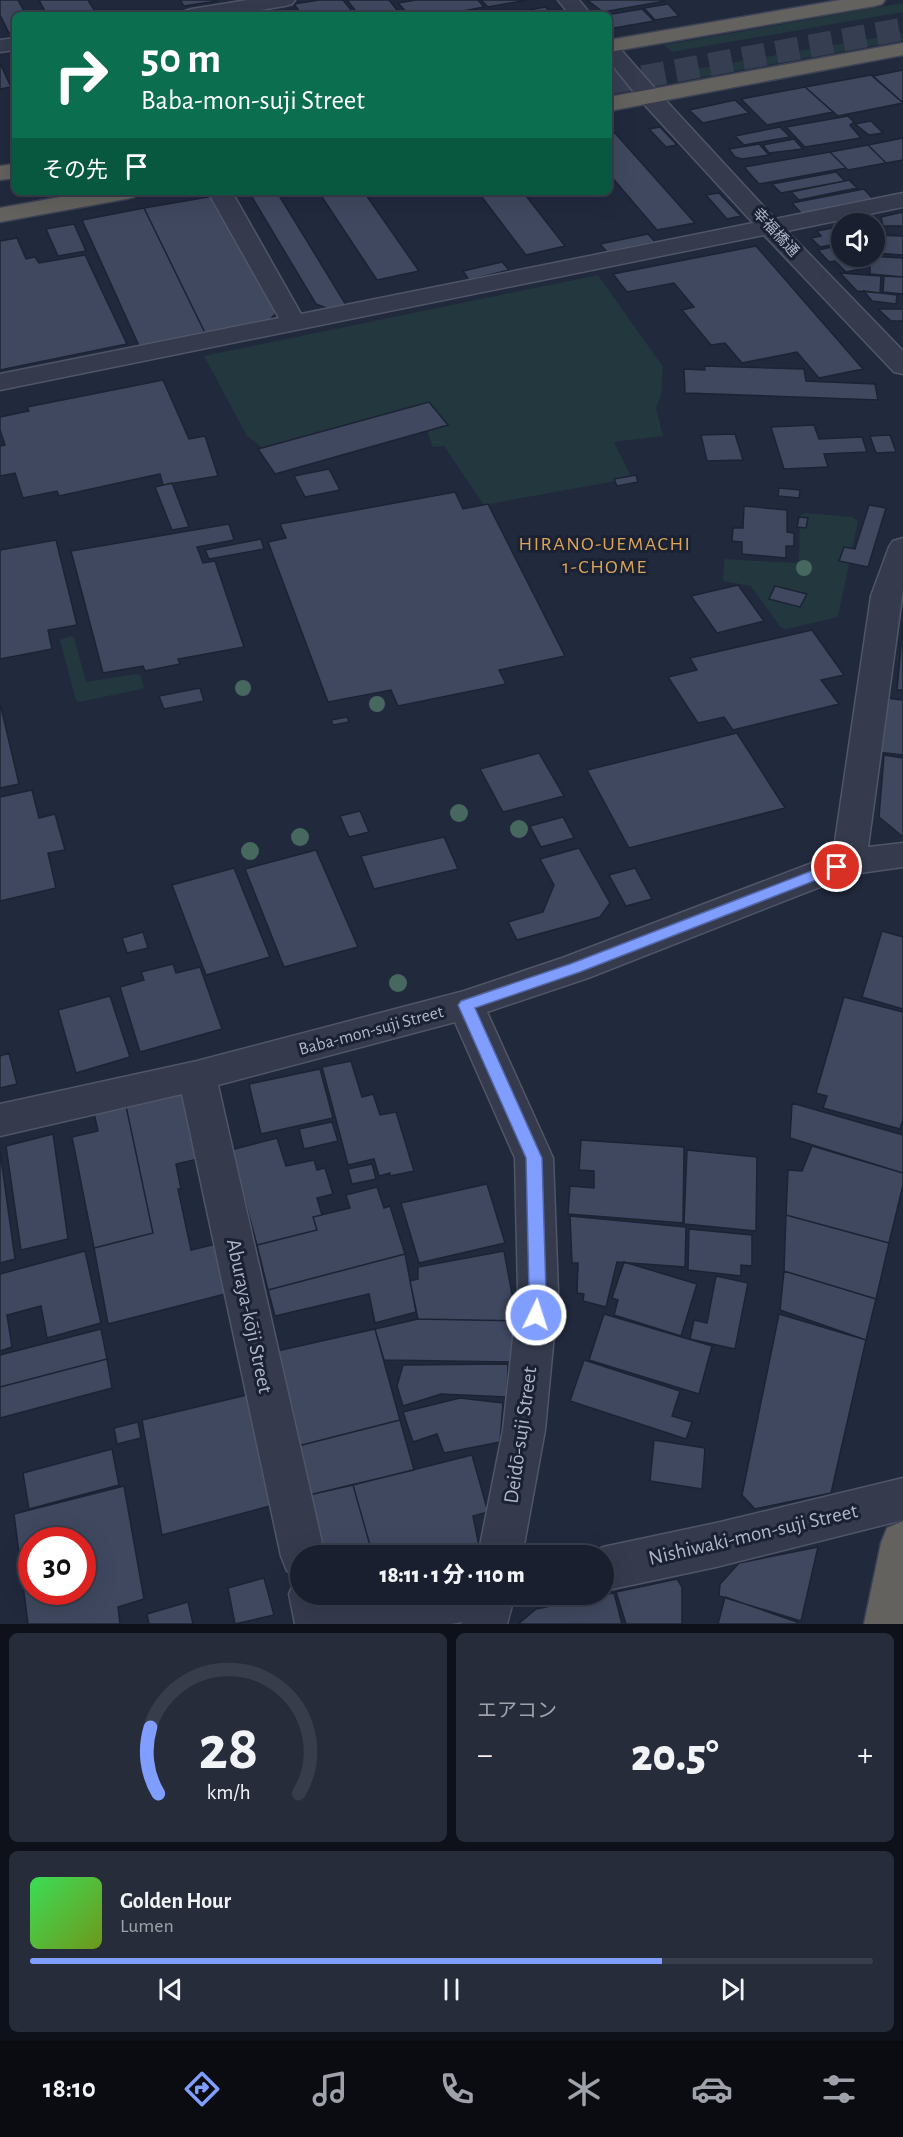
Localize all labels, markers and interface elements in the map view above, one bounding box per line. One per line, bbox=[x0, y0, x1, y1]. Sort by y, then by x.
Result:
icon: right bbox=[42, 36, 120, 114]
text: 50 m bbox=[141, 38, 221, 80]
text: Baba-mon-suji Street bbox=[141, 87, 365, 114]
icon: arrive bbox=[120, 150, 153, 183]
text: その先 bbox=[42, 159, 108, 181]
street label: 幸福橋通 bbox=[750, 205, 802, 259]
map controls bbox=[831, 213, 885, 267]
button: sound bbox=[831, 213, 885, 267]
district label: HIRANO-UEMACHI 1-CHOME bbox=[519, 534, 691, 577]
pin bbox=[811, 841, 862, 892]
icon: arrive bbox=[820, 850, 853, 883]
street label: Baba-mon-suji Street bbox=[297, 1003, 446, 1059]
street label: Aburaya-kōji Street bbox=[223, 1237, 276, 1396]
position arrow bbox=[504, 1283, 568, 1347]
street label: Deidō-suji Street bbox=[500, 1365, 541, 1505]
street label: Nishiwaki-mon-suji Street bbox=[646, 1500, 860, 1569]
speed limit sign: 30 bbox=[18, 1527, 96, 1605]
text: 18:11 · 1 分 · 110 m bbox=[379, 1564, 525, 1586]
text: エアコン bbox=[477, 1701, 557, 1721]
text: 28 bbox=[198, 1718, 258, 1780]
text: 20.5° bbox=[631, 1734, 719, 1779]
text: − bbox=[477, 1739, 493, 1772]
text: + bbox=[857, 1739, 873, 1772]
text: km/h bbox=[206, 1783, 250, 1804]
text: Golden Hour bbox=[120, 1890, 231, 1912]
text: Lumen bbox=[120, 1916, 174, 1936]
icon: previous bbox=[154, 1973, 187, 2006]
icon: pause bbox=[435, 1973, 468, 2006]
icon: next bbox=[716, 1973, 749, 2006]
icon: directions bbox=[181, 2068, 223, 2110]
icon: music bbox=[309, 2068, 351, 2110]
icon: phone bbox=[436, 2068, 478, 2110]
icon: climate bbox=[563, 2068, 605, 2110]
icon: car bbox=[691, 2068, 733, 2110]
icon: filters bbox=[818, 2068, 860, 2110]
text: 18:10 bbox=[43, 2075, 96, 2102]

